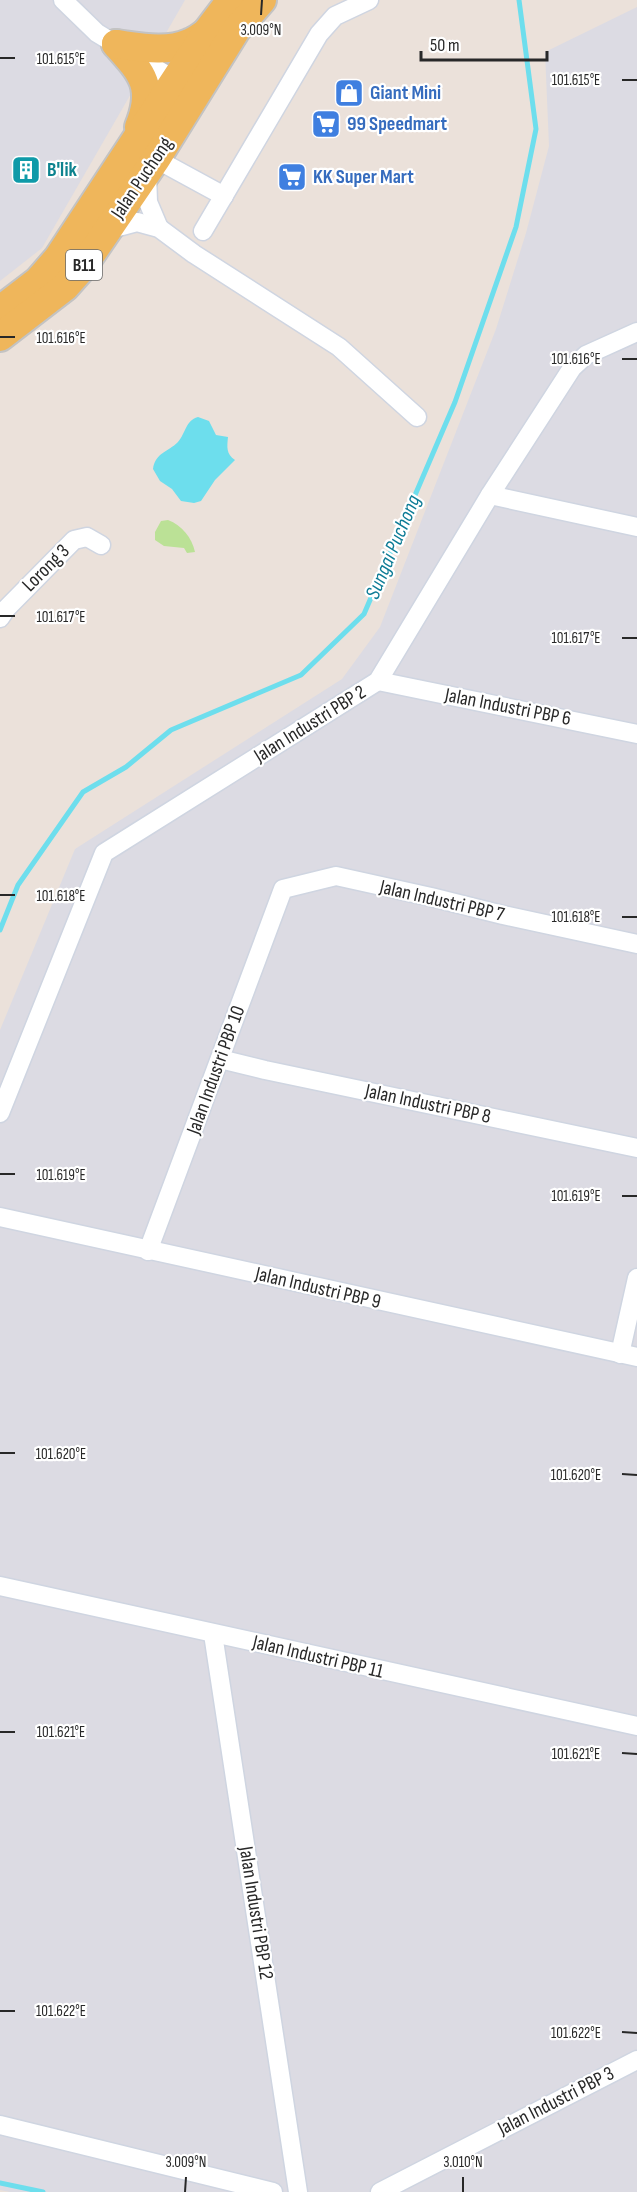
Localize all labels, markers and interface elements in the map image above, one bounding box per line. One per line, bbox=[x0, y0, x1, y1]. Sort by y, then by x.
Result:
text: 3.009°N bbox=[241, 21, 281, 40]
scale bar bbox=[421, 24, 547, 62]
text: 50 m bbox=[430, 35, 460, 56]
text: 101.615°E bbox=[37, 50, 85, 69]
text: 101.615°E bbox=[552, 71, 600, 90]
shop icon: Giant Mini bbox=[333, 77, 365, 109]
place label: Giant Mini bbox=[370, 81, 441, 105]
supermarket icon: 99 Speedmart bbox=[310, 108, 342, 140]
place label: 99 Speedmart bbox=[347, 112, 448, 136]
street label: Jalan Puchong bbox=[105, 133, 178, 224]
building icon: B'lik bbox=[10, 154, 42, 186]
place label: B'lik bbox=[47, 158, 77, 182]
supermarket icon: KK Super Mart bbox=[276, 161, 308, 193]
place label: KK Super Mart bbox=[313, 165, 414, 189]
road number: B11 bbox=[66, 250, 102, 280]
text: 101.616°E bbox=[36, 329, 86, 348]
text: 101.616°E bbox=[551, 350, 601, 369]
water label: Sungai Puchong bbox=[360, 491, 426, 603]
street label: Lorong 3 bbox=[17, 539, 75, 597]
text: 101.617°E bbox=[36, 608, 86, 627]
text: 101.617°E bbox=[551, 629, 601, 648]
street label: Jalan Industri PBP 2 bbox=[249, 680, 370, 768]
street label: Jalan Industri PBP 6 bbox=[442, 683, 573, 731]
street label: Jalan Industri PBP 7 bbox=[376, 875, 507, 927]
text: 101.618°E bbox=[37, 887, 85, 906]
text: 101.618°E bbox=[552, 908, 600, 927]
street label: Jalan Industri PBP 10 bbox=[181, 1002, 250, 1139]
street label: Jalan Industri PBP 8 bbox=[362, 1079, 493, 1129]
text: 101.619°E bbox=[36, 1166, 86, 1185]
text: 101.619°E bbox=[551, 1187, 601, 1206]
street label: Jalan Industri PBP 9 bbox=[252, 1262, 383, 1314]
text: 101.620°E bbox=[36, 1445, 86, 1464]
text: 101.620°E bbox=[551, 1466, 601, 1485]
street label: Jalan Industri PBP 11 bbox=[249, 1630, 386, 1684]
text: 101.621°E bbox=[37, 1723, 85, 1742]
text: 101.621°E bbox=[552, 1745, 600, 1764]
street label: Jalan Industri PBP 12 bbox=[233, 1844, 278, 1981]
text: 101.622°E bbox=[36, 2002, 86, 2021]
text: 101.622°E bbox=[551, 2024, 601, 2043]
street label: Jalan Industri PBP 3 bbox=[493, 2061, 618, 2141]
text: 3.009°N bbox=[166, 2153, 206, 2172]
text: 3.010°N bbox=[443, 2153, 483, 2172]

